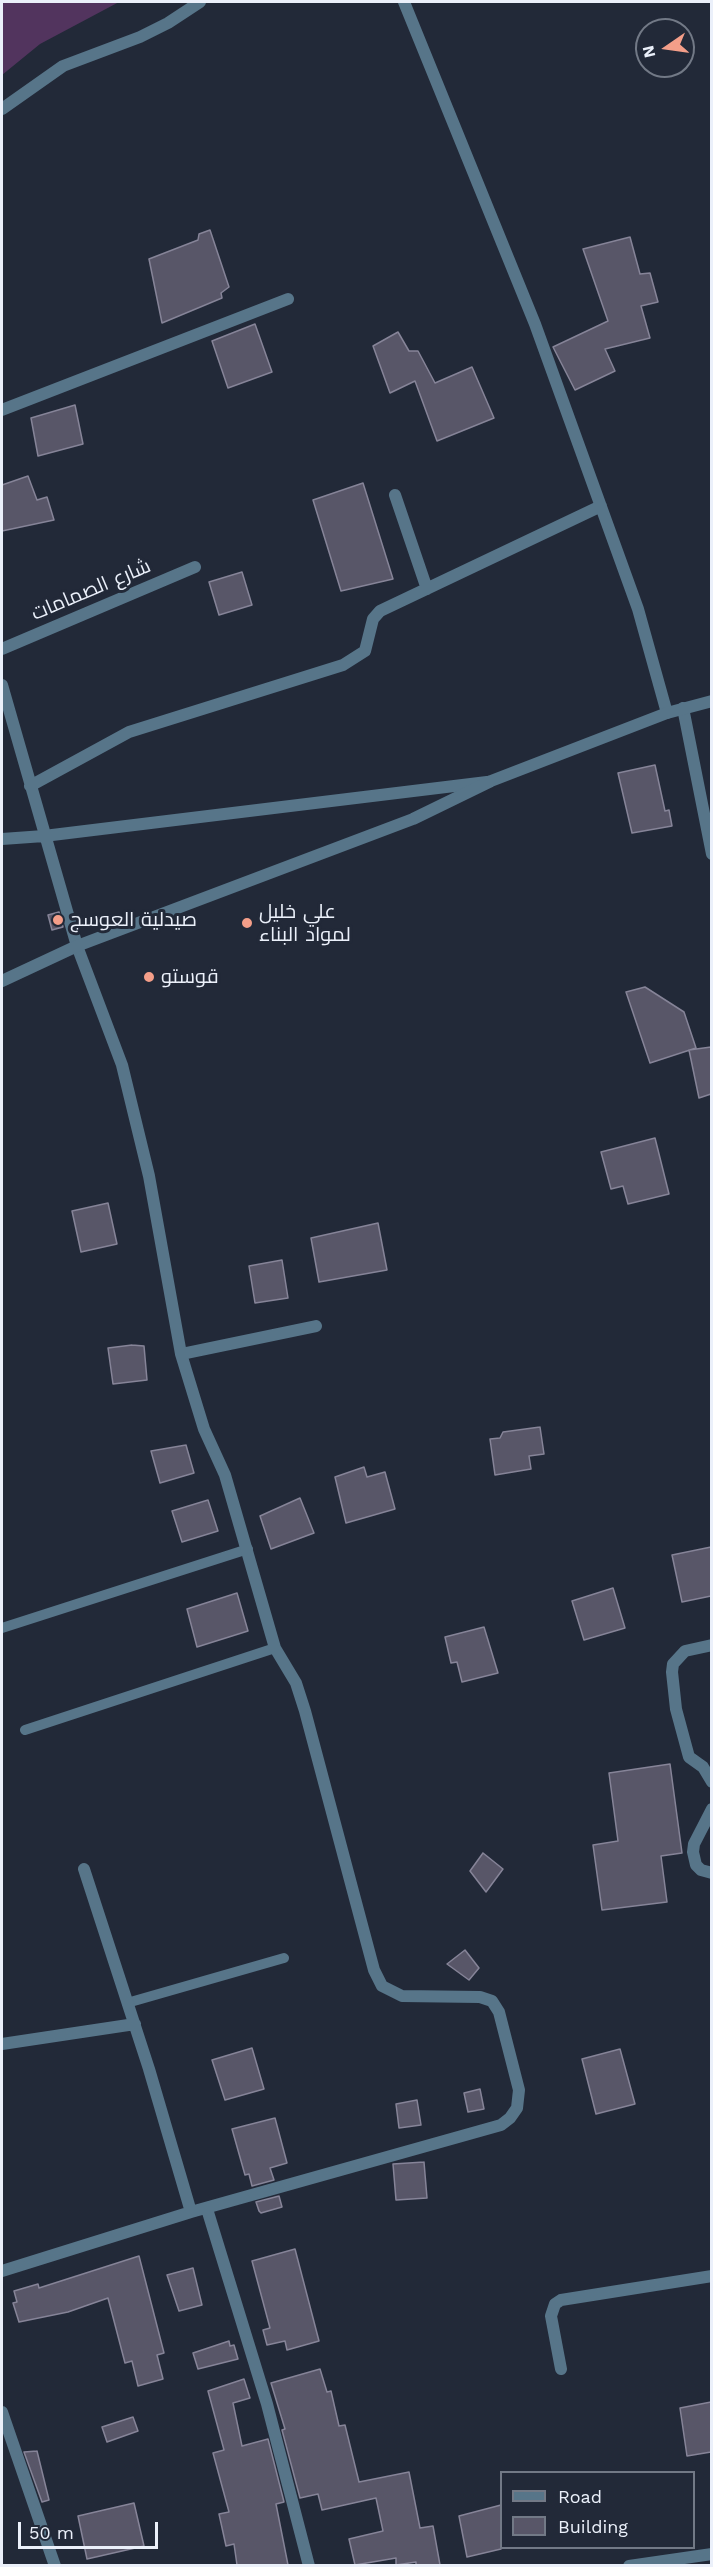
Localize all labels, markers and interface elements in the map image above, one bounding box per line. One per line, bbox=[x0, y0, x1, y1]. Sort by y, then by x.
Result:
north arrow bbox=[635, 18, 695, 78]
text: N bbox=[638, 44, 660, 60]
street label: شارع الصمامات bbox=[28, 554, 154, 626]
place label: علي خليل لمواد البناء bbox=[259, 900, 351, 947]
place label: صيدلية العوسج bbox=[70, 908, 197, 932]
marker: صيدلية العوسج bbox=[51, 913, 65, 927]
marker: علي خليل لمواد البناء bbox=[240, 916, 254, 930]
place label: قوستو bbox=[161, 965, 219, 989]
marker: قوستو bbox=[142, 970, 156, 984]
legend bbox=[500, 2471, 695, 2549]
text: Road bbox=[558, 2486, 602, 2507]
scale bar bbox=[21, 2510, 160, 2548]
text: Building bbox=[558, 2516, 628, 2537]
text: 50 m bbox=[29, 2522, 74, 2543]

